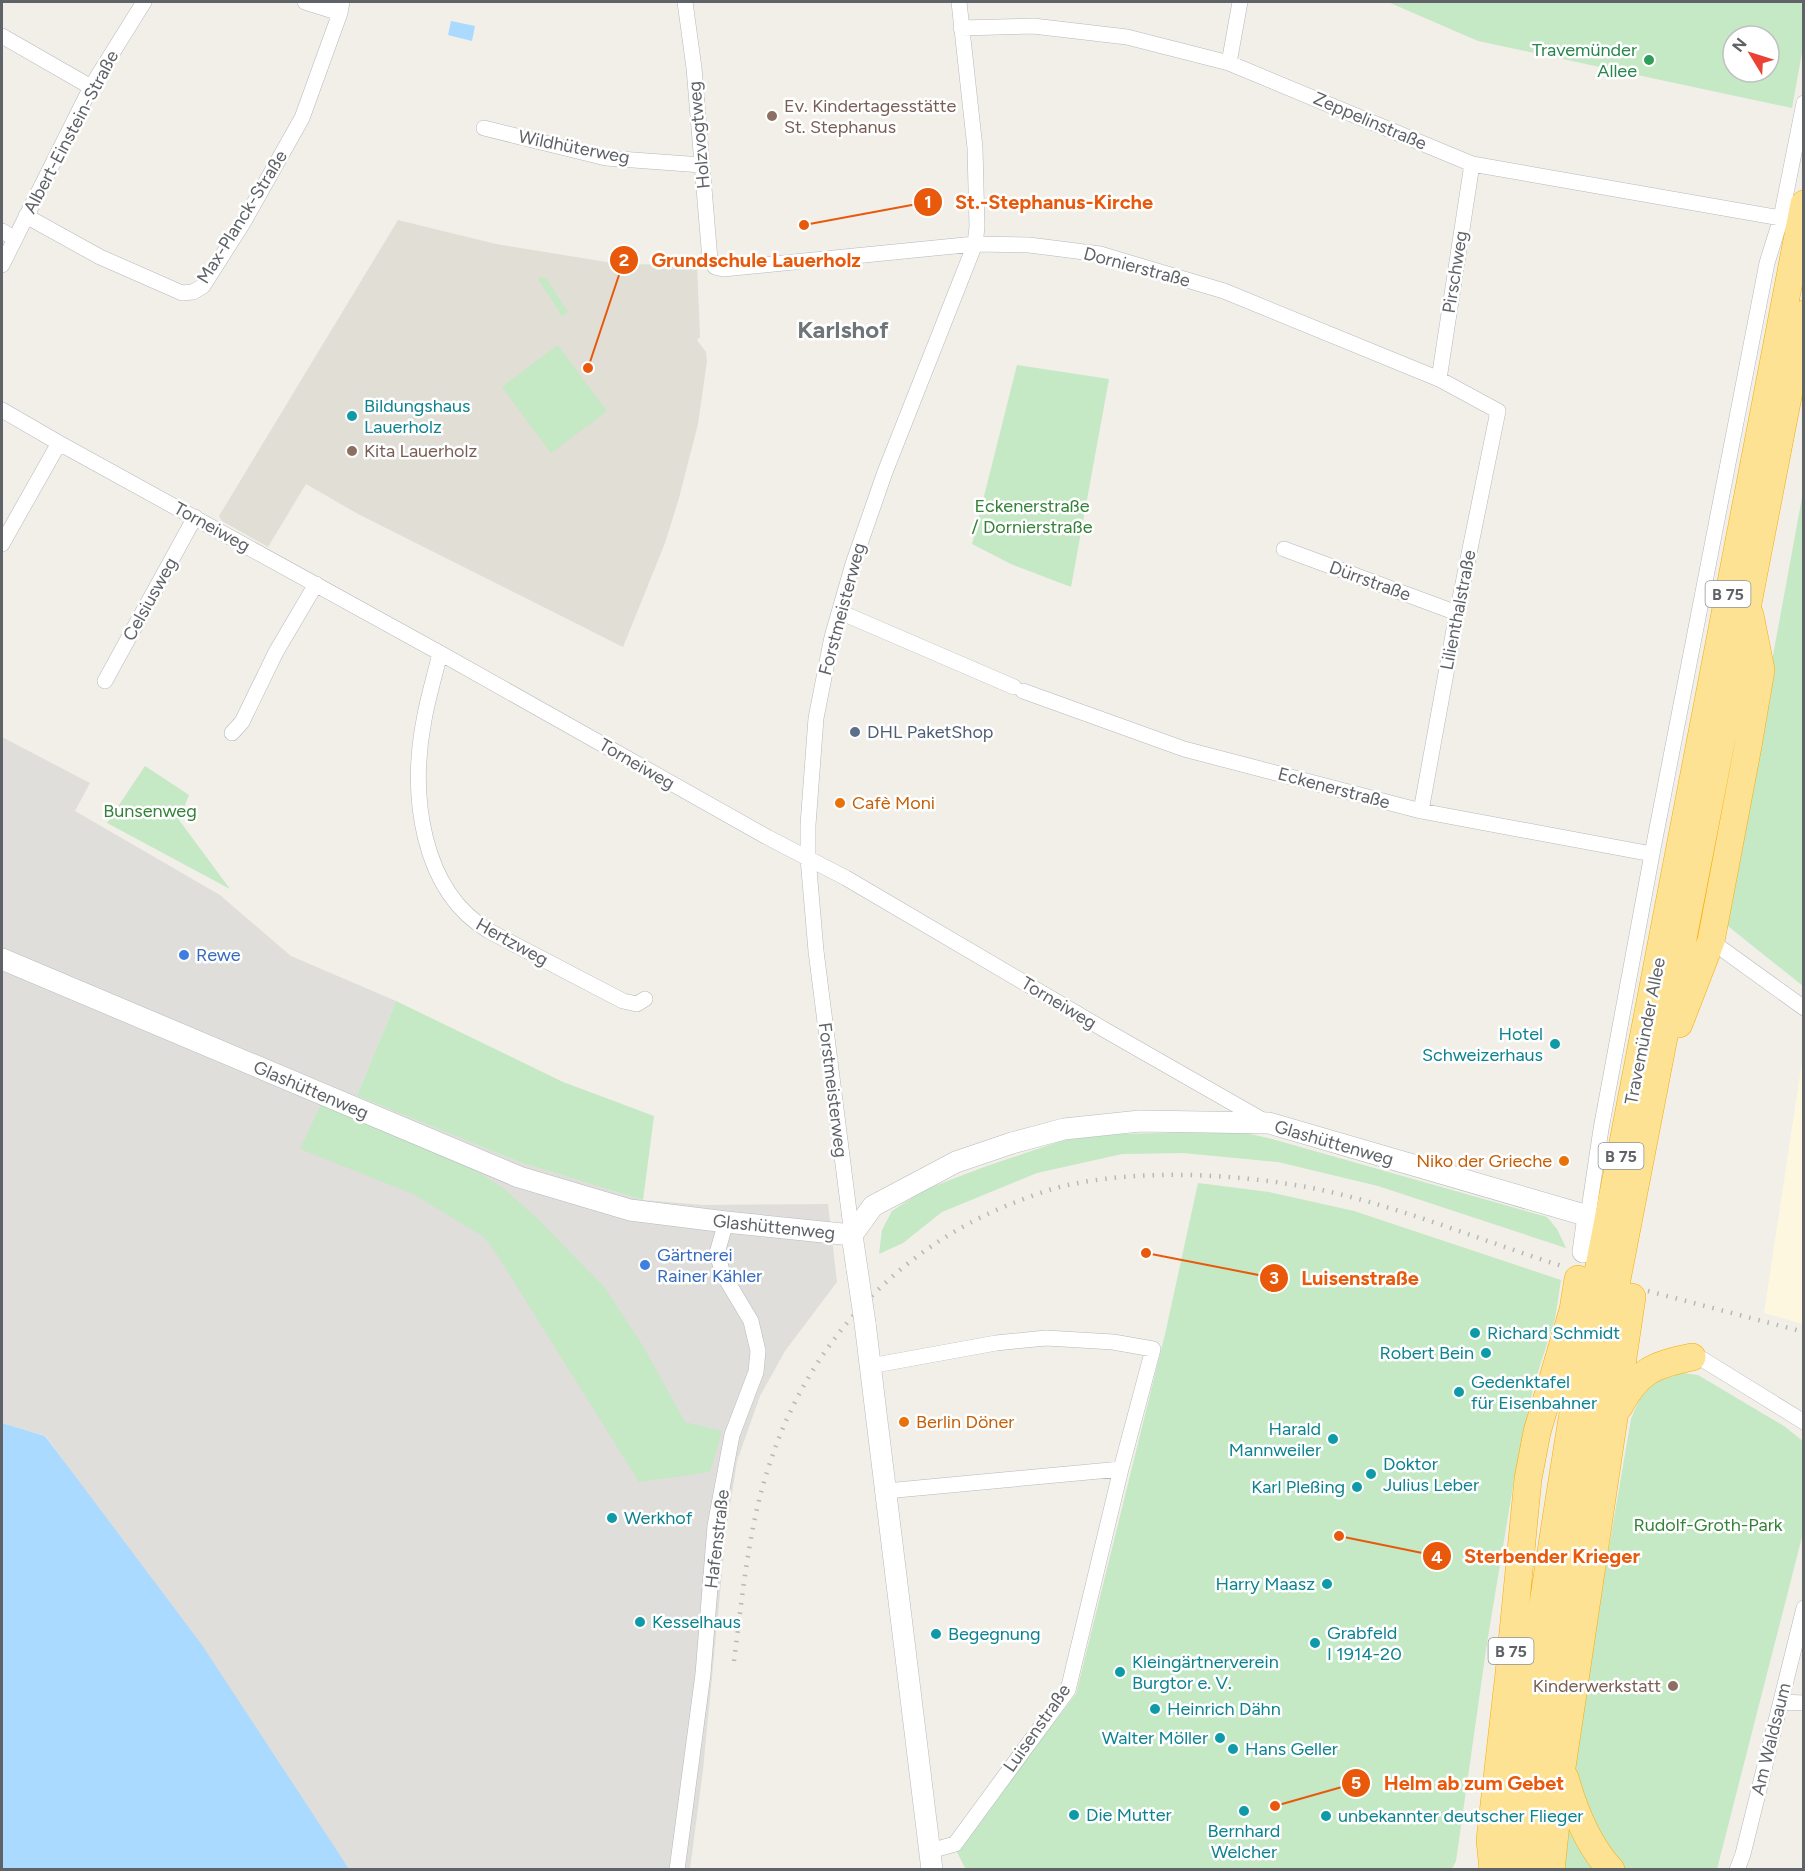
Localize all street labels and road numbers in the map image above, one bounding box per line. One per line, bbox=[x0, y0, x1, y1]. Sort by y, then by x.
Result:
street label: Albert-Einstein-Straße bbox=[19, 47, 123, 217]
street label: Holzvogtweg bbox=[683, 80, 715, 190]
street label: Zeppelinstraße bbox=[1310, 87, 1430, 155]
street label: Wildhüterweg bbox=[516, 125, 632, 169]
street label: Max-Planck-Straße bbox=[192, 146, 292, 288]
street label: Pirschweg bbox=[1438, 229, 1472, 315]
street label: Dornierstraße bbox=[1081, 242, 1193, 292]
street label: Torneiweg bbox=[170, 497, 254, 557]
street label: Forstmeisterweg bbox=[814, 540, 870, 678]
street label: Lilienthalstraße bbox=[1436, 548, 1480, 672]
street label: Celsiusweg bbox=[118, 553, 182, 645]
street label: Dürrstraße bbox=[1326, 556, 1414, 606]
road number: B 75 bbox=[1706, 581, 1750, 607]
street label: Torneiweg bbox=[595, 734, 679, 794]
street label: Eckenerstraße bbox=[1276, 762, 1393, 814]
street label: Hertzweg bbox=[472, 913, 552, 971]
street label: Travemünder Allee bbox=[1620, 955, 1670, 1106]
street label: Torneiweg bbox=[1017, 972, 1101, 1034]
street label: Forstmeisterweg bbox=[814, 1021, 852, 1159]
street label: Glashüttenweg bbox=[250, 1056, 372, 1124]
street label: Glashüttenweg bbox=[1272, 1115, 1396, 1171]
road number: B 75 bbox=[1598, 1143, 1644, 1169]
street label: Glashüttenweg bbox=[712, 1210, 836, 1244]
street label: Hafenstraße bbox=[700, 1488, 734, 1590]
road number: B 75 bbox=[1488, 1638, 1534, 1664]
street label: Luisenstraße bbox=[999, 1680, 1075, 1776]
street label: Am Waldsaum bbox=[1746, 1680, 1796, 1798]

